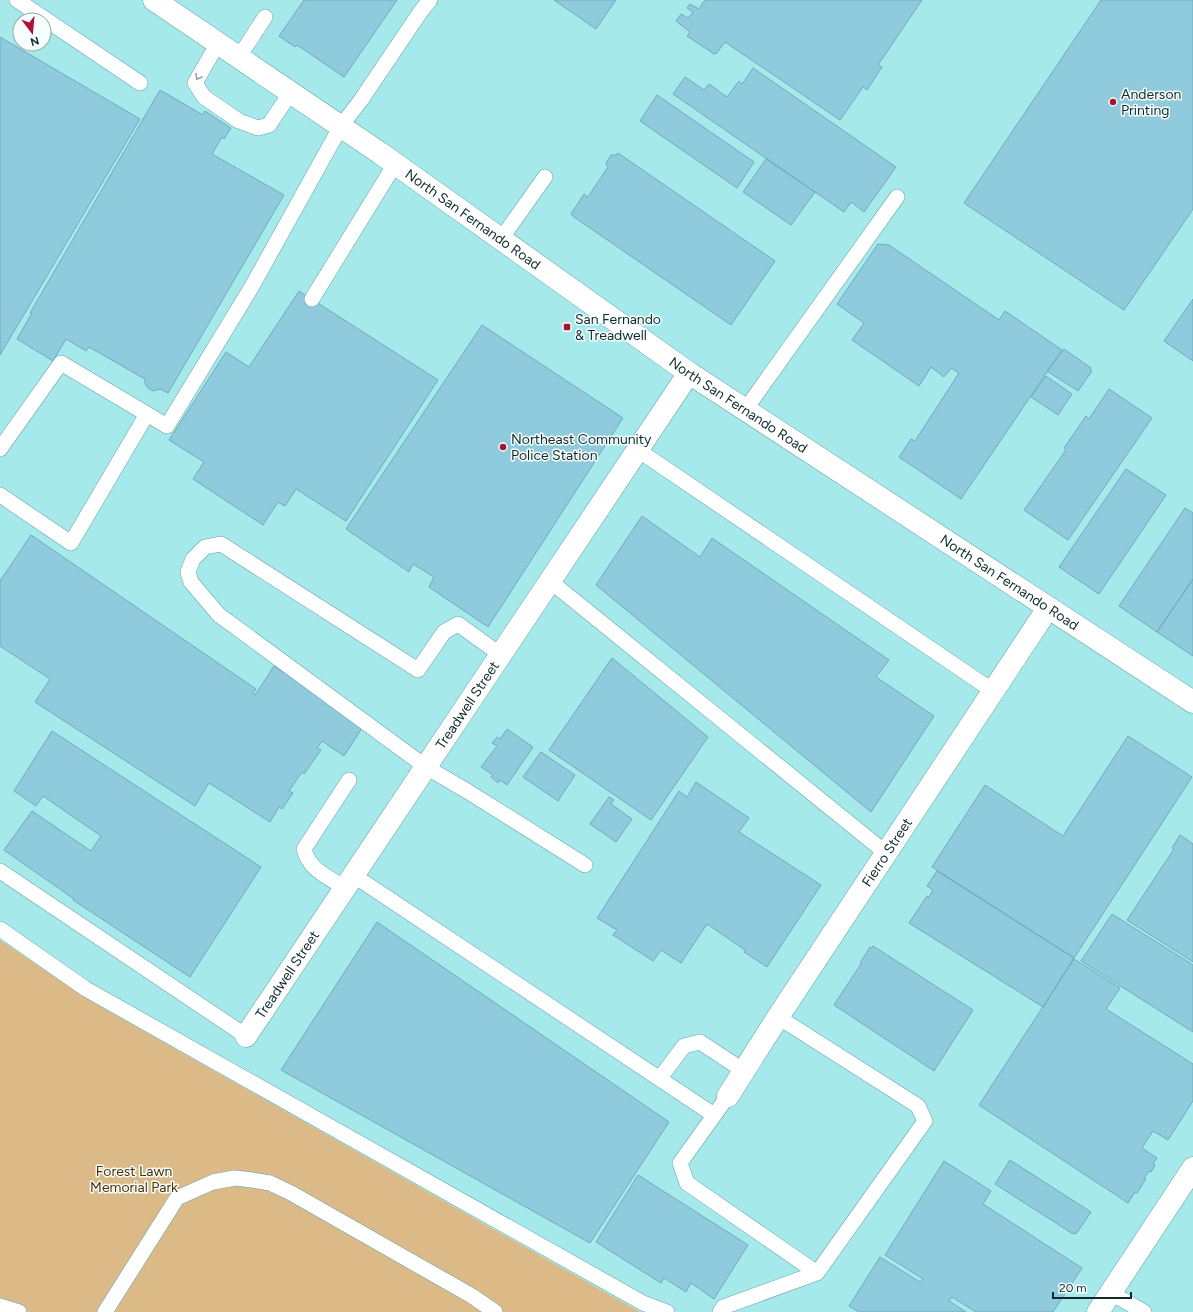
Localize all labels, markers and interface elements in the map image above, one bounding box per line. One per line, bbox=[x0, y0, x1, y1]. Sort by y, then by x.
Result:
north arrow bbox=[12, 12, 52, 52]
text: N bbox=[29, 34, 41, 49]
one-way arrow bbox=[196, 73, 203, 80]
place label: Anderson Printing bbox=[1121, 86, 1182, 119]
marker: Anderson Printing bbox=[1108, 97, 1118, 107]
street label: North San Fernando Road bbox=[402, 165, 544, 273]
place label: San Fernando & Treadwell bbox=[575, 311, 661, 344]
marker: San Fernando & Treadwell bbox=[562, 322, 572, 332]
street label: North San Fernando Road bbox=[666, 353, 811, 457]
place label: Northeast Community Police Station bbox=[511, 431, 652, 464]
marker: Northeast Community Police Station bbox=[498, 442, 508, 452]
street label: North San Fernando Road bbox=[937, 531, 1082, 634]
street label: Treadwell Street bbox=[432, 658, 503, 752]
street label: Fierro Street bbox=[858, 815, 916, 890]
street label: Treadwell Street bbox=[252, 927, 323, 1022]
park label: Forest Lawn Memorial Park bbox=[90, 1163, 178, 1196]
scale bar bbox=[1053, 1274, 1131, 1300]
text: 20 m bbox=[1059, 1281, 1087, 1295]

